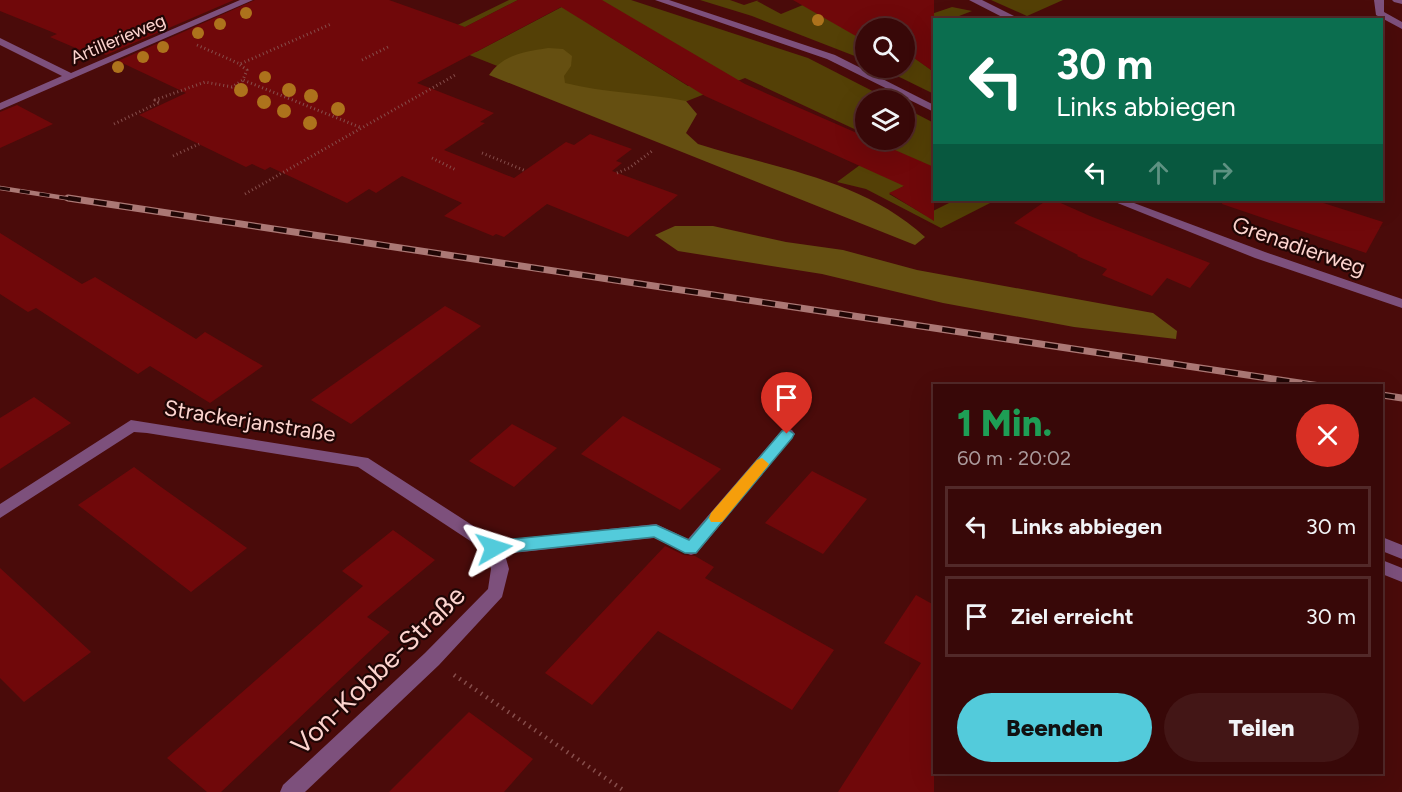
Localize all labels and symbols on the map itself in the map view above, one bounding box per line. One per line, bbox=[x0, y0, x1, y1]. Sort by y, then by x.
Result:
street label: Artillerieweg bbox=[67, 9, 169, 69]
street label: Grenadierweg bbox=[1229, 211, 1369, 281]
pin bbox=[761, 372, 812, 434]
street label: Strackerjanstraße bbox=[162, 394, 338, 448]
position arrow bbox=[462, 516, 526, 580]
street label: Von-Kobbe-Straße bbox=[284, 579, 472, 761]

